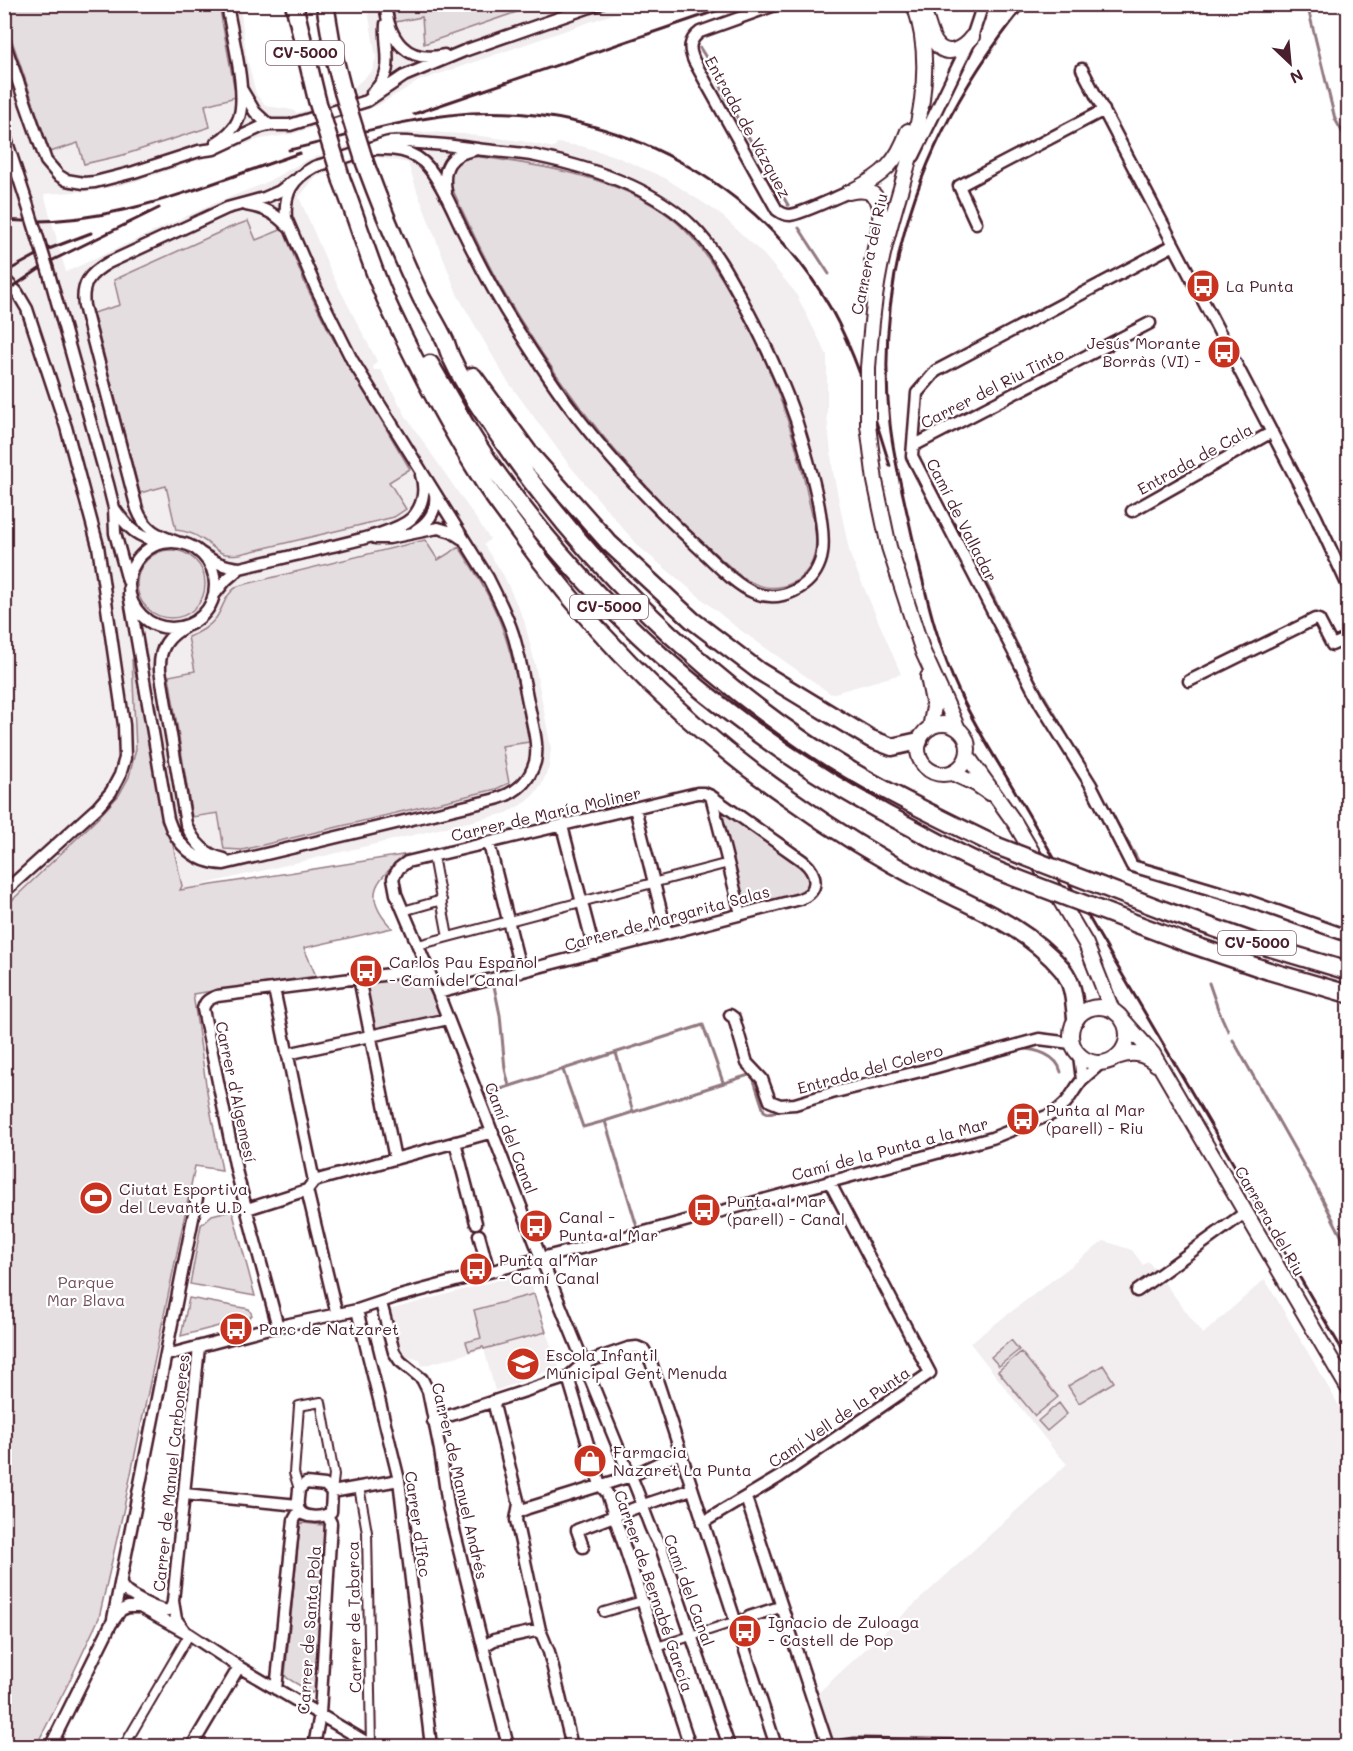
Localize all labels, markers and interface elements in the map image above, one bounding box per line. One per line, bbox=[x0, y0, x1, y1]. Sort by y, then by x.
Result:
north arrow bbox=[1260, 33, 1320, 93]
road number: CV-5000 bbox=[266, 41, 344, 65]
street label: Entrada de Vázquez bbox=[701, 52, 796, 202]
text: N bbox=[1287, 65, 1307, 89]
street label: Carrera del Riu bbox=[845, 191, 892, 317]
bus stop icon: La Punta bbox=[1185, 268, 1221, 304]
place label: La Punta bbox=[1226, 275, 1294, 296]
place label: Jesús Morante Borràs (VI) - bbox=[1087, 332, 1201, 371]
bus stop icon: Jesús Morante Borràs (VI) - bbox=[1206, 334, 1242, 370]
street label: Carrer del Riu Tinto bbox=[917, 342, 1067, 433]
street label: Entrada de Cala bbox=[1133, 418, 1256, 499]
street label: Camí de Valladar bbox=[922, 454, 1003, 585]
road number: CV-5000 bbox=[570, 595, 648, 619]
street label: Carrer de María Moliner bbox=[449, 781, 643, 846]
street label: Carrer de Margarita Salas bbox=[562, 880, 772, 955]
road number: CV-5000 bbox=[1218, 931, 1296, 955]
place label: Carlos Pau Español - Camí del Canal bbox=[389, 951, 538, 990]
bus stop icon: Carlos Pau Español - Camí del Canal bbox=[348, 953, 384, 989]
street label: Carrer d'Algemesí bbox=[211, 1019, 262, 1164]
street label: Entrada del Colero bbox=[795, 1039, 945, 1098]
street label: Camí del Canal bbox=[481, 1079, 542, 1197]
place label: Punta al Mar (parell) - Riu bbox=[1046, 1099, 1145, 1138]
bus stop icon: Punta al Mar (parell) - Riu bbox=[1005, 1101, 1041, 1137]
street label: Camí de la Punta a la Mar bbox=[789, 1112, 991, 1185]
street label: Carrera del Riu bbox=[1230, 1162, 1310, 1280]
place label: Ciutat Esportiva del Levante U.D. bbox=[119, 1178, 248, 1217]
sports icon: Ciutat Esportiva del Levante U.D. bbox=[78, 1180, 114, 1216]
place label: Punta al Mar (parell) - Canal bbox=[727, 1190, 845, 1229]
bus stop icon: Punta al Mar (parell) - Canal bbox=[686, 1192, 722, 1228]
place label: Canal - Punta al Mar bbox=[559, 1206, 658, 1245]
bus stop icon: Canal - Punta al Mar bbox=[518, 1208, 554, 1244]
place label: Punta al Mar - Camí Canal bbox=[499, 1249, 599, 1288]
bus stop icon: Punta al Mar - Camí Canal bbox=[458, 1251, 494, 1287]
park label: Parque Mar Blava bbox=[47, 1271, 125, 1310]
bus stop icon: Parc de Natzaret bbox=[218, 1311, 254, 1347]
place label: Parc de Natzaret bbox=[259, 1318, 399, 1339]
place label: Escola Infantil Municipal Gent Menuda bbox=[546, 1344, 728, 1383]
school or university icon: Escola Infantil Municipal Gent Menuda bbox=[505, 1346, 541, 1382]
street label: Carrer de Manuel Carboneres bbox=[148, 1353, 193, 1593]
street label: Camí Vell de la Punta bbox=[764, 1361, 914, 1472]
street label: Carrer de Manuel Andrés bbox=[428, 1381, 493, 1581]
place label: Farmacia Nazaret La Punta bbox=[613, 1441, 752, 1480]
shop icon: Farmacia Nazaret La Punta bbox=[572, 1443, 608, 1479]
street label: Carrer d'Ifac bbox=[401, 1470, 436, 1578]
street label: Carrer de Bernabé García bbox=[610, 1487, 699, 1694]
street label: Camí del Canal bbox=[659, 1531, 719, 1649]
street label: Carrer de Tabarca bbox=[342, 1541, 365, 1693]
street label: Carrer de Santa Pola bbox=[292, 1545, 325, 1715]
place label: Ignacio de Zuloaga - Castell de Pop bbox=[768, 1611, 919, 1650]
bus stop icon: Ignacio de Zuloaga - Castell de Pop bbox=[727, 1613, 763, 1649]

